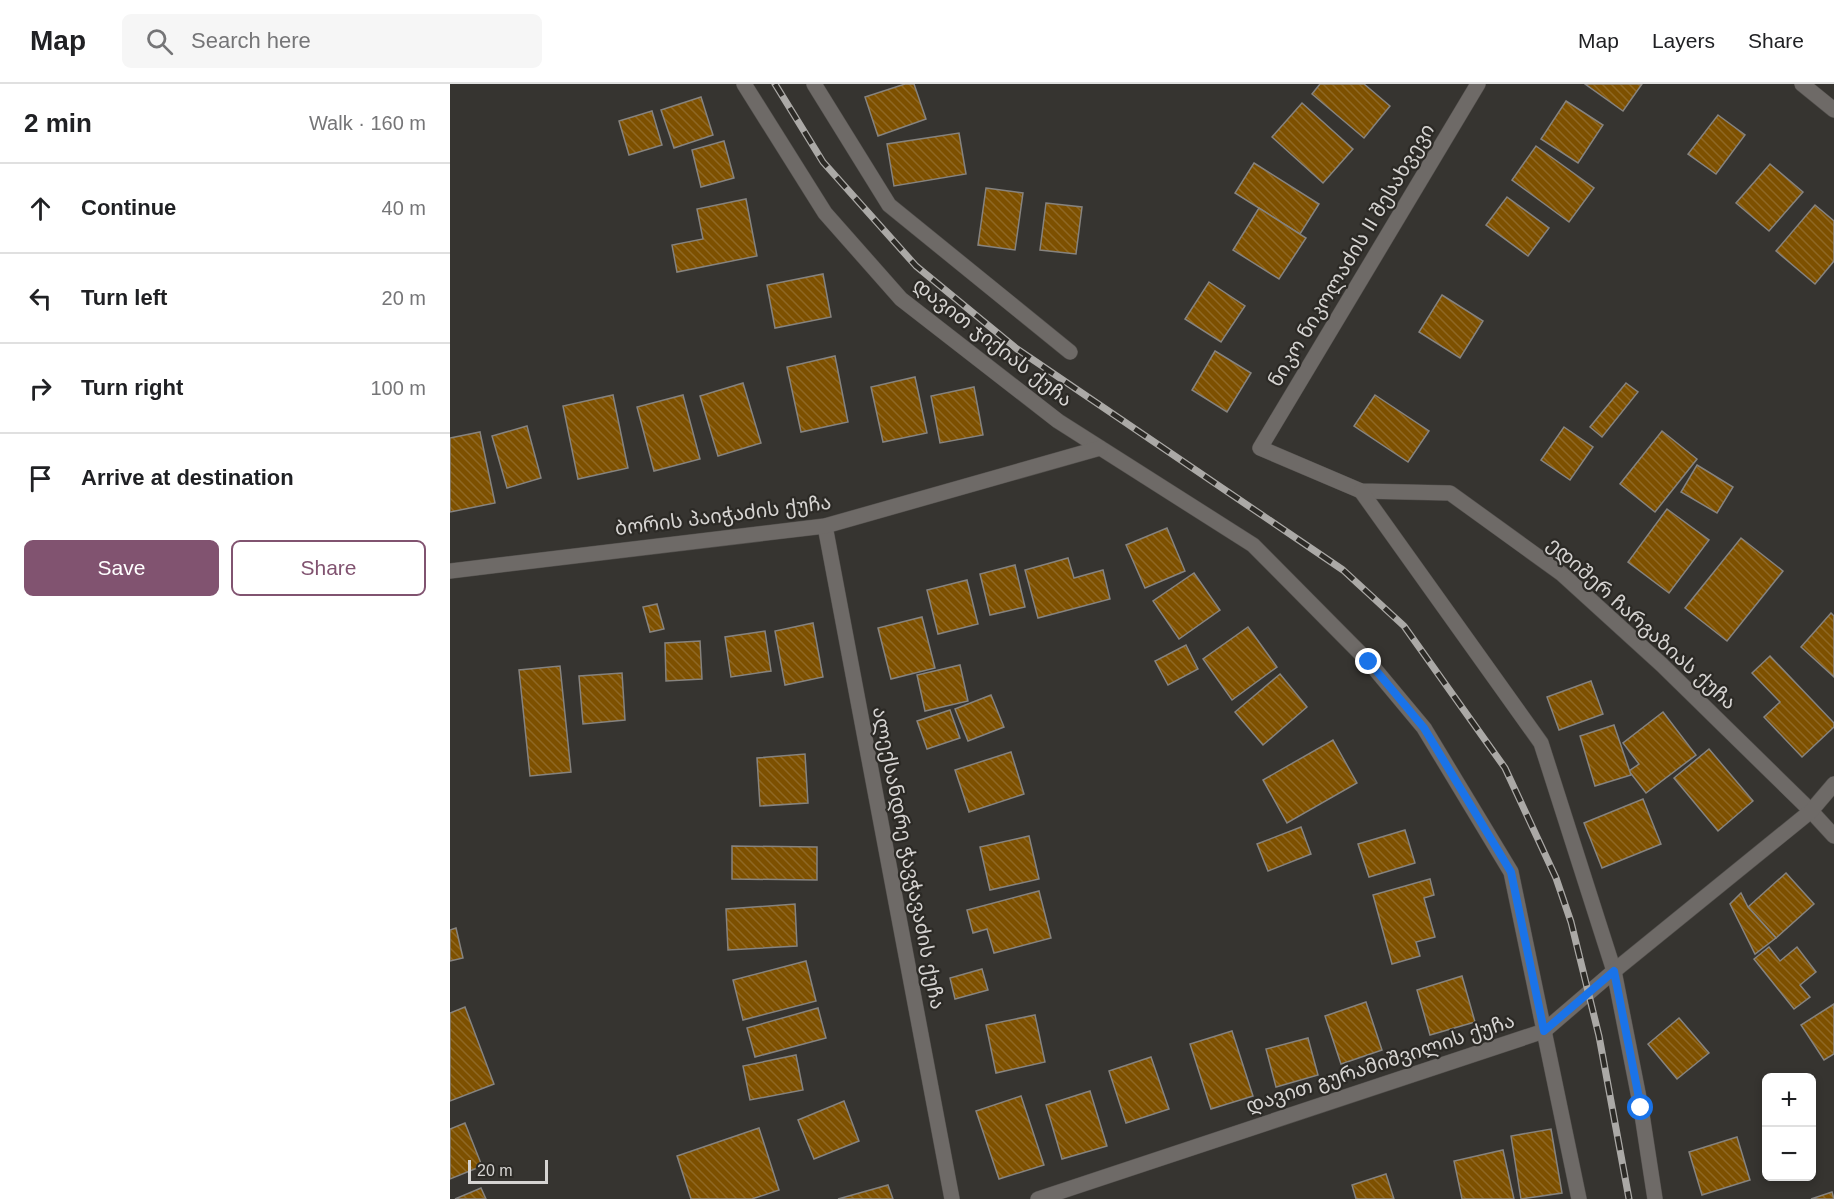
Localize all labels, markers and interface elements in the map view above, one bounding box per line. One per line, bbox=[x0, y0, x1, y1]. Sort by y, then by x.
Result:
search box bbox=[122, 14, 542, 68]
text: Map bbox=[30, 25, 86, 56]
icon: search bbox=[143, 25, 176, 58]
text: Search here bbox=[191, 28, 311, 53]
text: Map bbox=[1578, 29, 1619, 52]
text: Layers bbox=[1652, 29, 1715, 52]
text: Share bbox=[1748, 29, 1804, 52]
text: 2 min bbox=[24, 108, 92, 138]
text: Walk · 160 m bbox=[309, 112, 426, 134]
street label: ნიკო ნიკოლაძის II შესახვევი bbox=[1264, 120, 1440, 391]
icon: ahead bbox=[24, 192, 57, 225]
text: Continue bbox=[81, 195, 176, 220]
text: 40 m bbox=[382, 197, 426, 219]
street label: დავით ჯიქიას ქუჩა bbox=[908, 273, 1077, 412]
icon: left bbox=[24, 282, 57, 315]
text: Turn left bbox=[81, 285, 167, 310]
text: 20 m bbox=[382, 287, 426, 309]
icon: right bbox=[24, 372, 57, 405]
text: Turn right bbox=[81, 375, 183, 400]
text: 100 m bbox=[370, 377, 426, 399]
icon: arrive bbox=[24, 462, 57, 495]
text: Arrive at destination bbox=[81, 465, 294, 490]
street label: ბორის პაიჭაძის ქუჩა bbox=[614, 491, 832, 540]
street label: ედიშერ ჩარგაზიას ქუჩა bbox=[1542, 533, 1741, 715]
button: Save bbox=[24, 540, 219, 596]
button: Share bbox=[231, 540, 426, 596]
route end bbox=[1355, 648, 1381, 674]
street label: ალექსანდრე ჭავჭავაძის ქუჩა bbox=[867, 705, 949, 1011]
street label: დავით გურამიშვილის ქუჩა bbox=[1243, 1009, 1518, 1119]
map controls bbox=[1762, 1073, 1816, 1181]
button: + bbox=[1762, 1073, 1816, 1127]
route start bbox=[1627, 1094, 1653, 1120]
button: − bbox=[1762, 1127, 1816, 1181]
scale bar bbox=[468, 1157, 548, 1184]
text: 20 m bbox=[477, 1162, 513, 1179]

